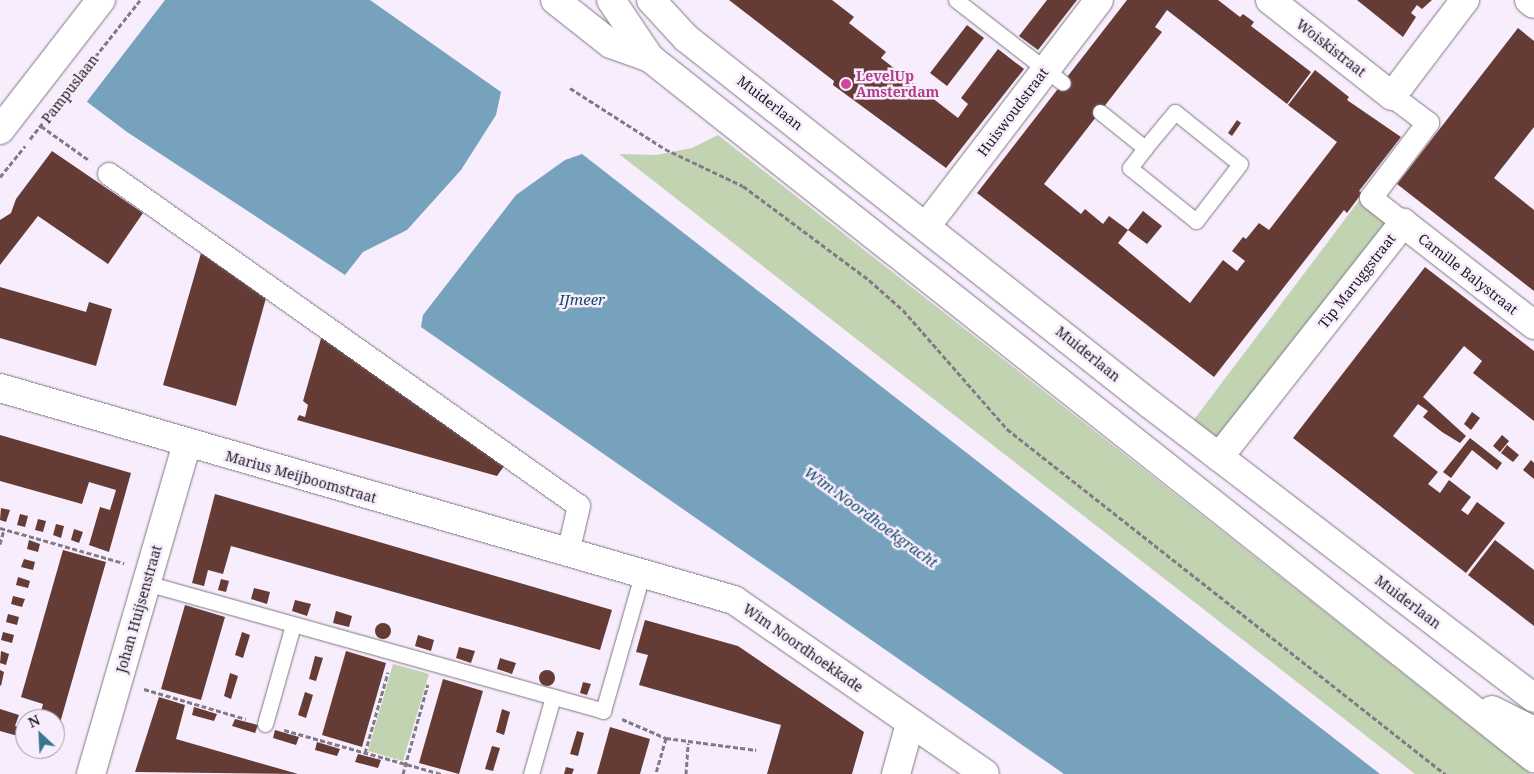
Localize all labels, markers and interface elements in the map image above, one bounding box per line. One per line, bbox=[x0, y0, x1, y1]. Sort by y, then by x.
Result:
street label: Woiskistraat bbox=[1293, 16, 1369, 80]
street label: Pampuslaan bbox=[38, 51, 102, 127]
street label: Huiswoudstraat bbox=[974, 64, 1052, 160]
place label: LevelUp Amsterdam bbox=[856, 68, 939, 100]
street label: Muiderlaan bbox=[734, 72, 806, 134]
marker: LevelUp Amsterdam bbox=[840, 78, 852, 90]
street label: Tip Maruggstraat bbox=[1315, 230, 1399, 332]
street label: Camille Balystraat bbox=[1415, 230, 1521, 318]
water label: IJmeer bbox=[559, 291, 605, 309]
street label: Muiderlaan bbox=[1052, 323, 1124, 385]
street label: Marius Meijboomstraat bbox=[223, 447, 379, 507]
water label: Wim Noordhoekgracht bbox=[801, 463, 941, 571]
street label: Johan Huijsenstraat bbox=[113, 543, 165, 675]
street label: Muiderlaan bbox=[1372, 572, 1444, 632]
street label: Wim Noordhoekkade bbox=[740, 600, 866, 696]
north arrow bbox=[15, 709, 65, 759]
text: N bbox=[25, 710, 43, 732]

